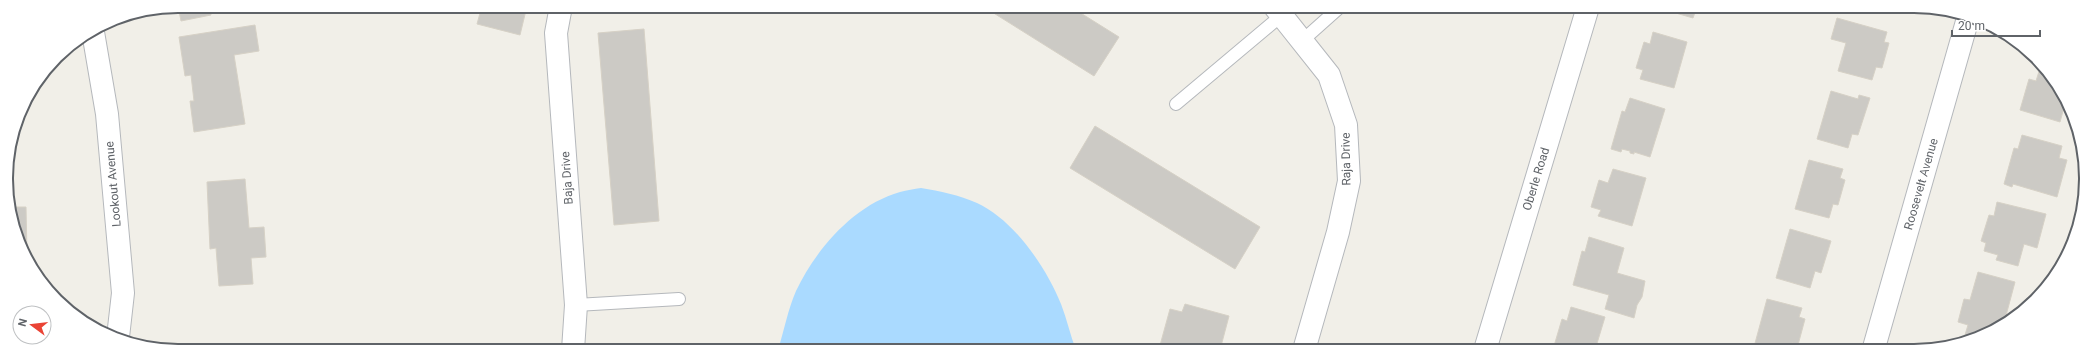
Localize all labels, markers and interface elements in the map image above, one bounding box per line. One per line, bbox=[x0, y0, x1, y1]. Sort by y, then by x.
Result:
scale bar bbox=[1952, 12, 2040, 38]
text: 20 m bbox=[1958, 19, 1985, 33]
street label: Raja Drive bbox=[1339, 132, 1353, 186]
street label: Roosevelt Avenue bbox=[1901, 137, 1941, 231]
street label: Lookout Avenue bbox=[102, 141, 124, 227]
street label: Oberle Road bbox=[1520, 146, 1552, 212]
street label: Baja Drive bbox=[558, 151, 576, 205]
north arrow bbox=[12, 305, 52, 345]
text: N bbox=[16, 317, 30, 328]

